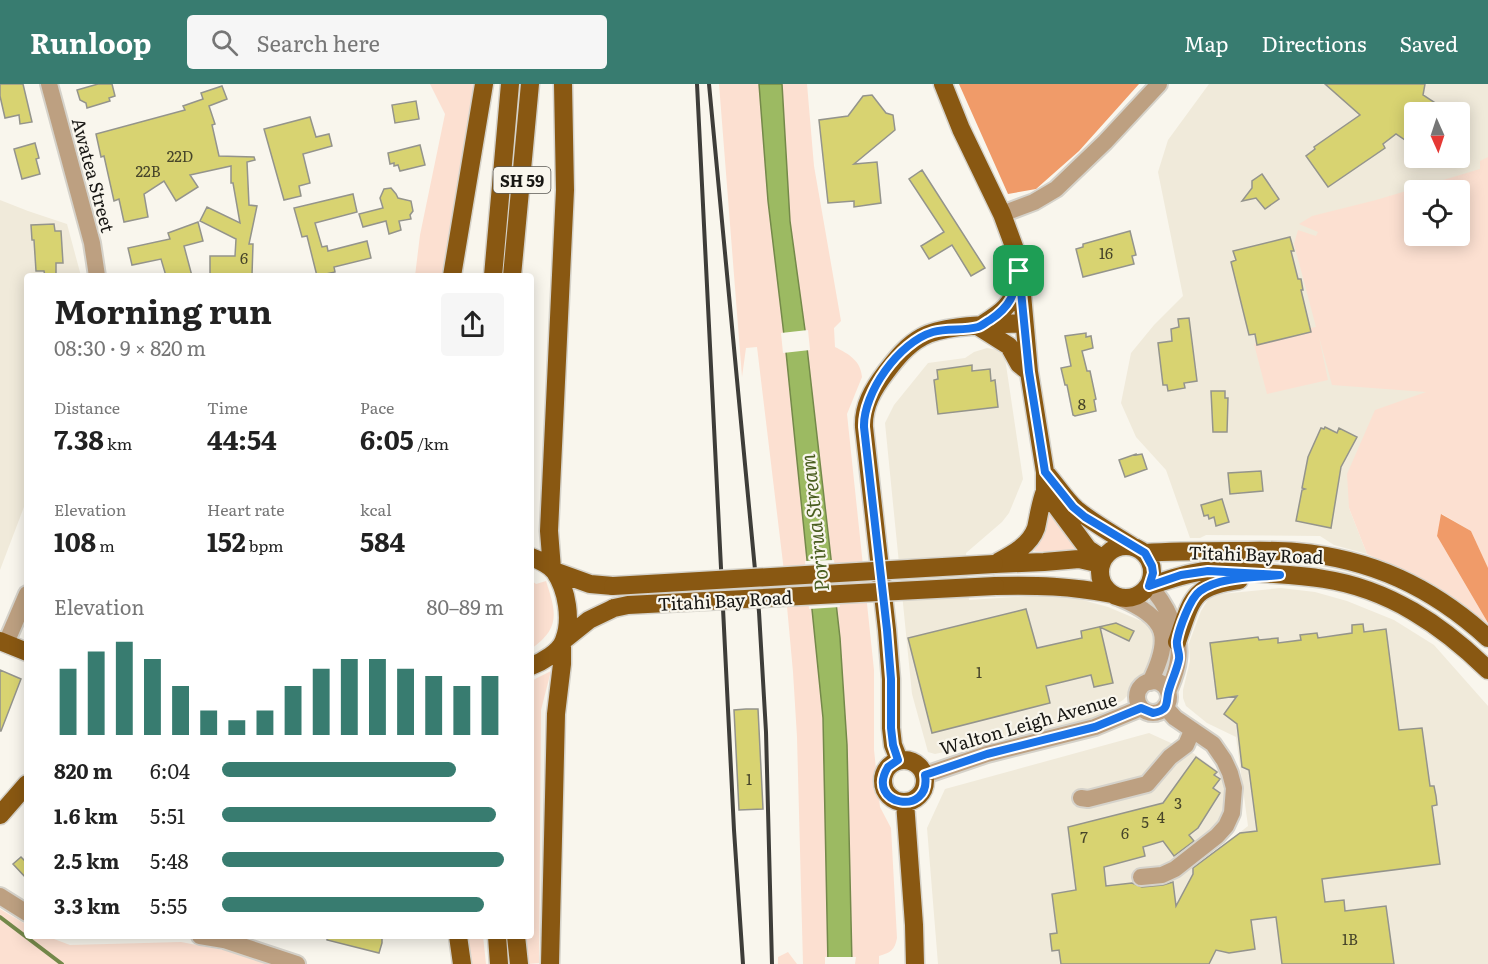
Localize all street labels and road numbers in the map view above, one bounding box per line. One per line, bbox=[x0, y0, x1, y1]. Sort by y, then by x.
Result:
street label: Awatea Street bbox=[66, 115, 122, 236]
road number: SH 59 bbox=[494, 167, 550, 193]
street label: Titahi Bay Road bbox=[1188, 538, 1324, 570]
street label: Titahi Bay Road bbox=[657, 583, 793, 617]
street label: Walton Leigh Avenue bbox=[936, 685, 1120, 761]

